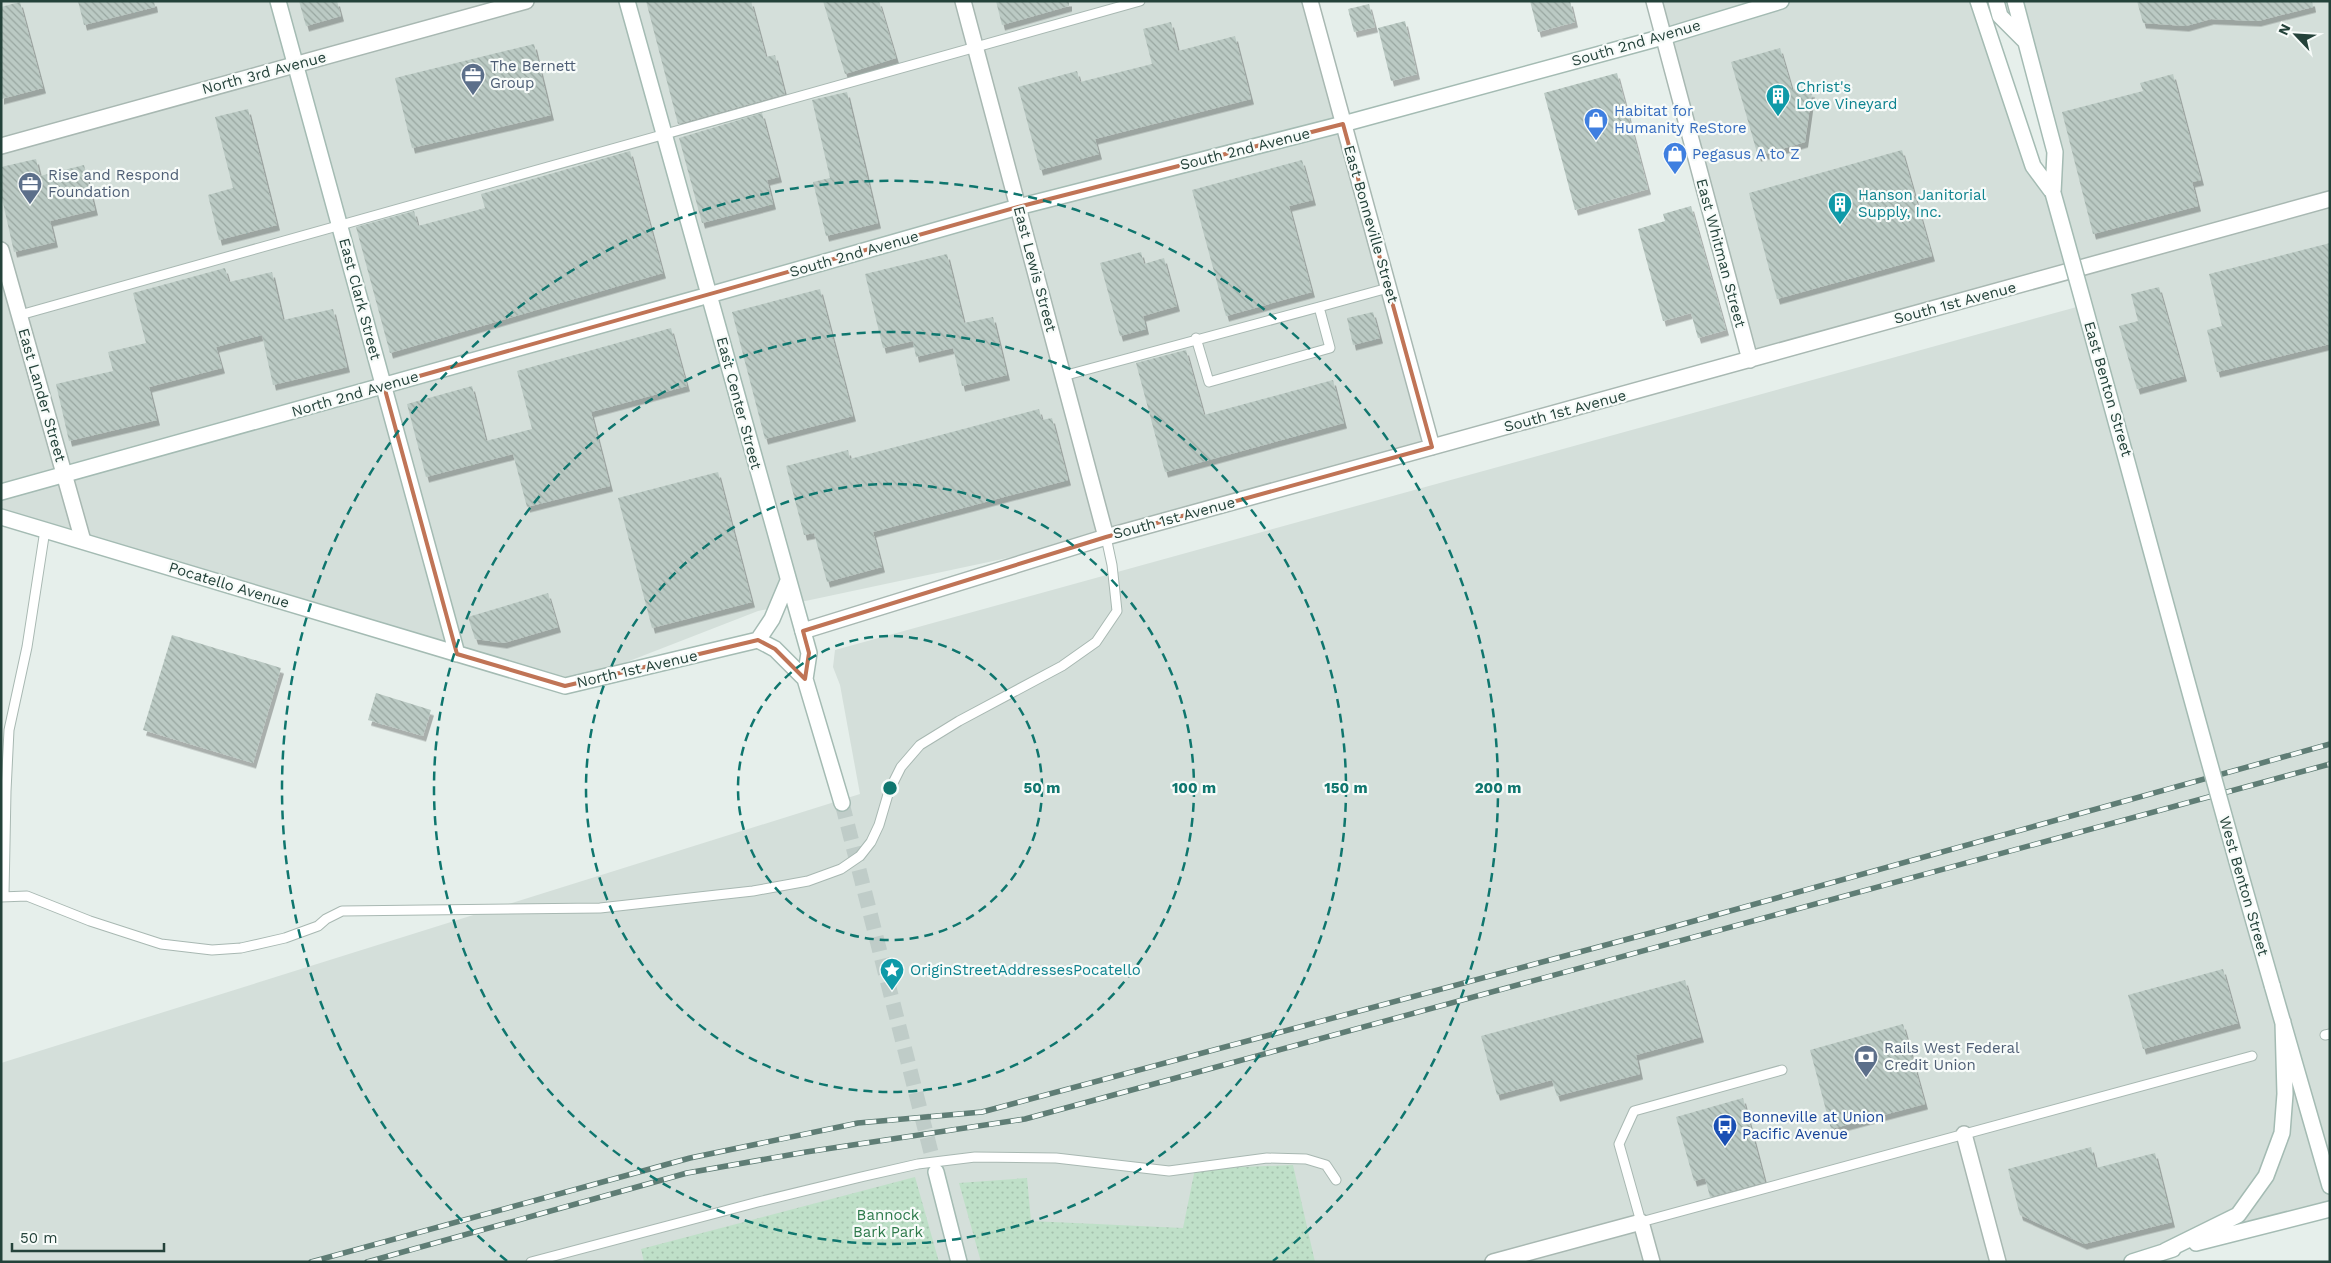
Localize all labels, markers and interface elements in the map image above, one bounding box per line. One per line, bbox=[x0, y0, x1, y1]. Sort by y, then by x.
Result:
north arrow bbox=[2271, 10, 2321, 60]
street label: South 2nd Avenue bbox=[1569, 16, 1703, 70]
text: N bbox=[2275, 21, 2294, 38]
street label: North 3rd Avenue bbox=[200, 48, 328, 98]
place label: The Bernett Group bbox=[490, 57, 576, 92]
office icon: The Bernett Group bbox=[460, 62, 486, 96]
place label: Christ's Love Vineyard bbox=[1796, 78, 1897, 113]
building icon: Christ's Love Vineyard bbox=[1765, 83, 1791, 117]
place label: Habitat for Humanity ReStore bbox=[1614, 102, 1747, 137]
shop icon: Habitat for Humanity ReStore bbox=[1583, 107, 1609, 141]
street label: South 2nd Avenue bbox=[1178, 124, 1312, 174]
shop icon: Pegasus A to Z bbox=[1662, 141, 1688, 175]
street label: East Bonneville Street bbox=[1340, 143, 1402, 306]
place label: Pegasus A to Z bbox=[1692, 145, 1800, 163]
place label: Rise and Respond Foundation bbox=[48, 166, 179, 201]
office icon: Rise and Respond Foundation bbox=[17, 171, 43, 205]
street label: East Whitman Street bbox=[1692, 177, 1750, 330]
place label: Hanson Janitorial Supply, Inc. bbox=[1858, 186, 1987, 221]
building icon: Hanson Janitorial Supply, Inc. bbox=[1827, 191, 1853, 225]
street label: East Lewis Street bbox=[1010, 204, 1061, 334]
street label: South 2nd Avenue bbox=[787, 227, 921, 281]
street label: East Clark Street bbox=[335, 236, 385, 363]
street label: South 1st Avenue bbox=[1892, 278, 2018, 328]
street label: East Benton Street bbox=[2080, 319, 2136, 459]
street label: East Lander Street bbox=[14, 326, 70, 465]
street label: East Center Street bbox=[713, 335, 766, 472]
street label: North 2nd Avenue bbox=[289, 367, 421, 421]
street label: South 1st Avenue bbox=[1502, 386, 1628, 436]
street label: South 1st Avenue bbox=[1111, 493, 1237, 543]
street label: Pocatello Avenue bbox=[166, 558, 292, 612]
street label: North 1st Avenue bbox=[575, 646, 699, 692]
centre of rings bbox=[881, 779, 899, 797]
text: 50 m bbox=[1024, 779, 1060, 797]
text: 100 m bbox=[1172, 779, 1216, 797]
text: 150 m bbox=[1324, 779, 1368, 797]
text: 200 m bbox=[1475, 779, 1521, 797]
street label: West Benton Street bbox=[2215, 814, 2273, 959]
place icon: OriginStreetAddressesPocatello bbox=[879, 957, 905, 991]
place label: OriginStreetAddressesPocatello bbox=[910, 961, 1141, 979]
place label: Rails West Federal Credit Union bbox=[1884, 1039, 2020, 1074]
bank icon: Rails West Federal Credit Union bbox=[1853, 1044, 1879, 1078]
place label: Bonneville at Union Pacific Avenue bbox=[1742, 1108, 1884, 1143]
bus stop icon: Bonneville at Union Pacific Avenue bbox=[1712, 1113, 1738, 1147]
park label: Bannock Bark Park bbox=[853, 1206, 923, 1241]
scale bar bbox=[12, 1220, 165, 1252]
text: 50 m bbox=[20, 1229, 57, 1247]

